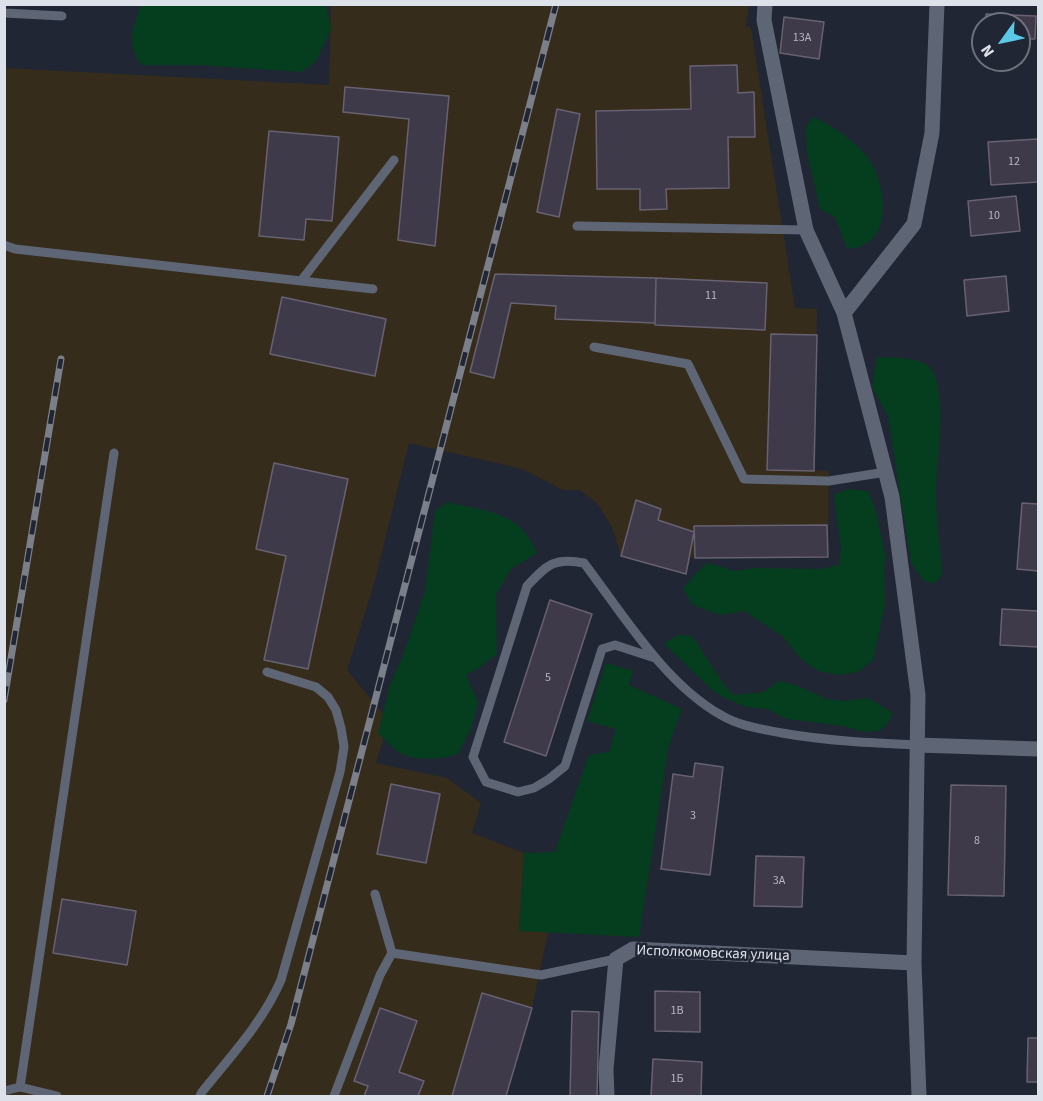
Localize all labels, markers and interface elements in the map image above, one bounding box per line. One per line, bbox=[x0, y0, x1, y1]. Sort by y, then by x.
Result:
north arrow bbox=[971, 12, 1031, 72]
house number: 13А bbox=[793, 31, 811, 45]
text: N bbox=[975, 40, 1000, 61]
house number: 12 bbox=[1008, 155, 1020, 169]
house number: 10 bbox=[988, 209, 1000, 223]
house number: 11 bbox=[705, 289, 717, 303]
house number: 5 bbox=[545, 671, 551, 685]
house number: 3 bbox=[690, 809, 696, 823]
house number: 8 bbox=[974, 834, 980, 848]
house number: 3А bbox=[773, 874, 785, 888]
street label: Исполкомовская улица bbox=[636, 942, 790, 966]
house number: 1В bbox=[670, 1004, 684, 1018]
house number: 1Б bbox=[671, 1072, 683, 1086]

